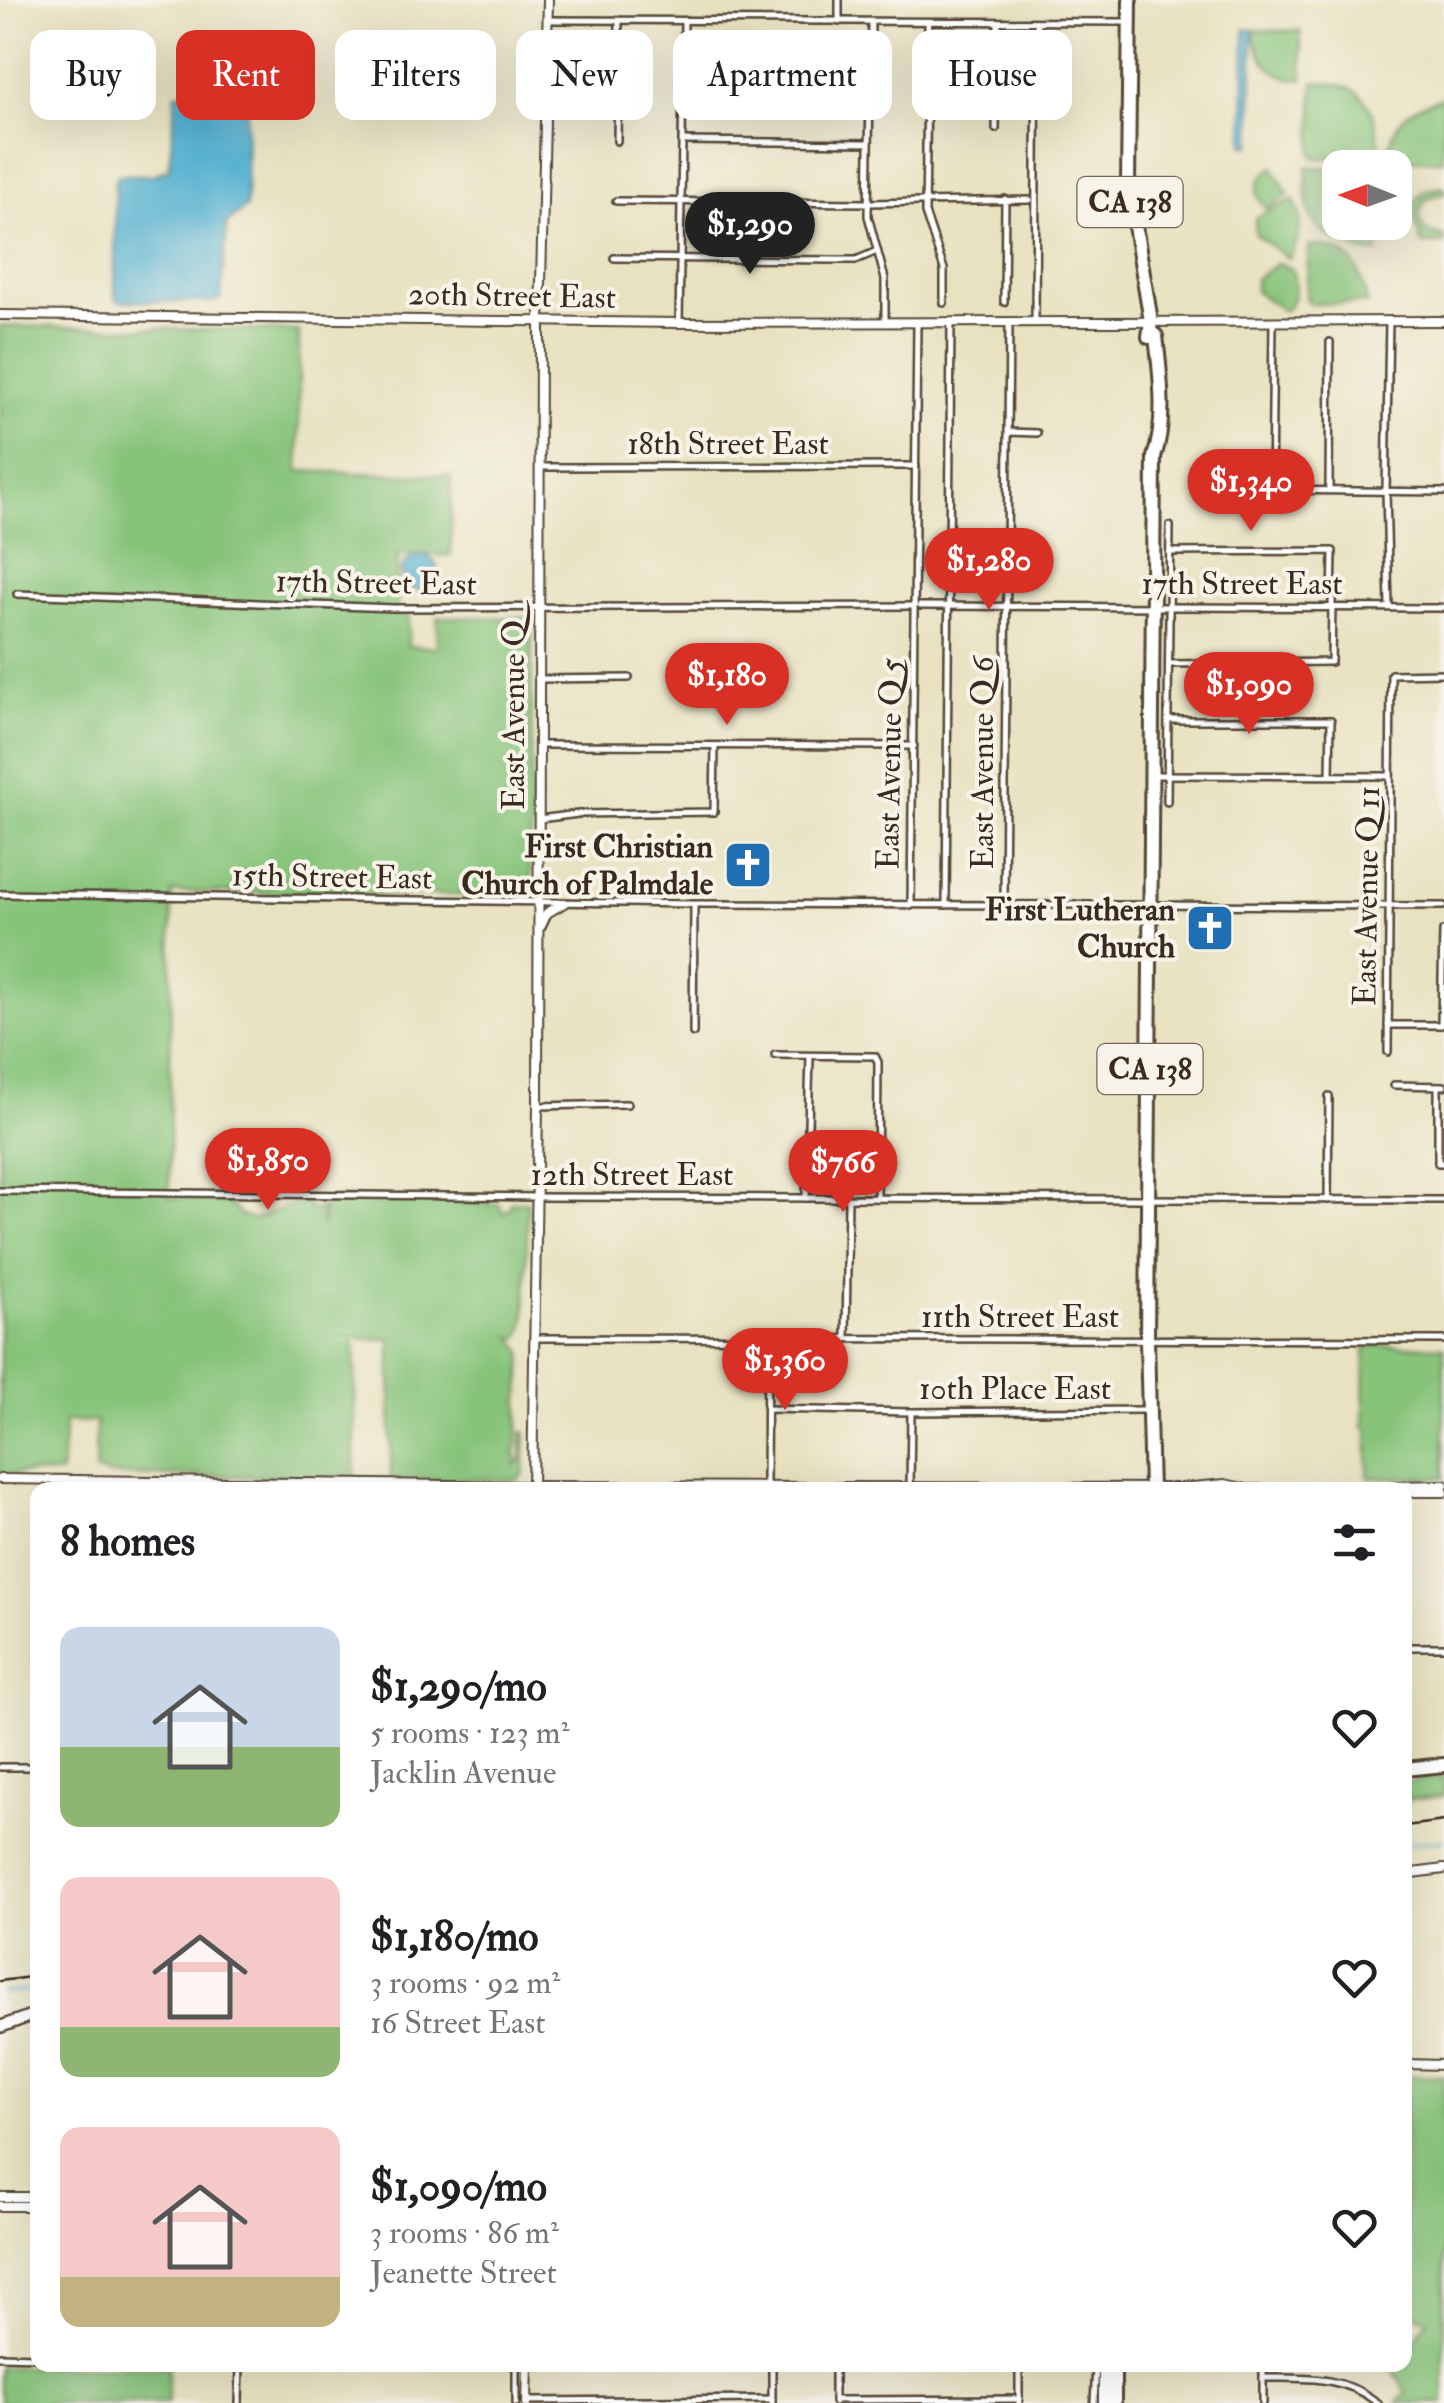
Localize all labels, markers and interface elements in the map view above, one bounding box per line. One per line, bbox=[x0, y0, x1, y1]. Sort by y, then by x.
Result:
chip: Buy bbox=[30, 30, 156, 120]
chip: Rent bbox=[176, 30, 315, 120]
chip: Filters bbox=[335, 30, 496, 120]
chip: New bbox=[516, 30, 653, 120]
chip: Apartment bbox=[673, 30, 892, 120]
chip: House bbox=[912, 30, 1072, 120]
north arrow bbox=[1322, 150, 1412, 240]
map controls bbox=[1322, 150, 1412, 240]
road number: CA 138 bbox=[1078, 177, 1182, 227]
pin: $1,290 bbox=[669, 192, 831, 277]
text: $1,290 bbox=[707, 204, 793, 244]
street label: 20th Street East bbox=[408, 274, 616, 318]
street label: 18th Street East bbox=[627, 424, 829, 464]
pin: $1,340 bbox=[1170, 449, 1332, 534]
text: $1,340 bbox=[1210, 461, 1292, 501]
pin: $1,280 bbox=[908, 528, 1070, 613]
text: $1,280 bbox=[947, 540, 1031, 580]
street label: 17th Street East bbox=[275, 561, 477, 605]
street label: 17th Street East bbox=[1141, 564, 1343, 604]
street label: East Avenue Q bbox=[494, 600, 534, 810]
pin: $1,180 bbox=[646, 643, 808, 728]
pin: $1,090 bbox=[1168, 652, 1330, 737]
street label: East Avenue Q 6 bbox=[963, 654, 1003, 870]
text: $1,180 bbox=[687, 655, 767, 695]
street label: East Avenue Q 5 bbox=[868, 658, 912, 870]
text: $1,090 bbox=[1206, 664, 1292, 704]
street label: East Avenue Q 11 bbox=[1345, 786, 1389, 1006]
place label: First Christian Church of Palmdale bbox=[461, 827, 714, 904]
church icon: First Christian Church of Palmdale bbox=[722, 839, 774, 891]
street label: 15th Street East bbox=[231, 855, 433, 899]
place label: First Lutheran Church bbox=[985, 890, 1176, 967]
church icon: First Lutheran Church bbox=[1184, 902, 1236, 954]
road number: CA 138 bbox=[1098, 1044, 1202, 1094]
pin: $1,850 bbox=[187, 1128, 349, 1213]
pin: $766 bbox=[784, 1130, 902, 1215]
text: $1,850 bbox=[227, 1140, 309, 1180]
text: $766 bbox=[810, 1142, 876, 1182]
street label: 12th Street East bbox=[531, 1155, 733, 1195]
street label: 11th Street East bbox=[921, 1297, 1119, 1337]
pin: $1,360 bbox=[704, 1328, 866, 1413]
text: $1,360 bbox=[744, 1340, 826, 1380]
street label: 10th Place East bbox=[919, 1369, 1111, 1409]
icon: filters bbox=[1327, 1515, 1382, 1570]
text: 8 homes bbox=[60, 1516, 195, 1568]
text: $1,290/mo bbox=[370, 1661, 547, 1713]
icon: home bbox=[140, 1667, 260, 1787]
icon: heart bbox=[1327, 1700, 1382, 1755]
text: 5 rooms · 123 m² bbox=[370, 1713, 569, 1753]
text: Jacklin Avenue bbox=[370, 1753, 556, 1793]
text: $1,180/mo bbox=[370, 1911, 539, 1963]
icon: home bbox=[140, 1917, 260, 2037]
icon: heart bbox=[1327, 1950, 1382, 2005]
text: 3 rooms · 92 m² bbox=[370, 1963, 560, 2003]
text: 16 Street East bbox=[370, 2003, 546, 2043]
text: $1,090/mo bbox=[370, 2161, 547, 2213]
icon: home bbox=[140, 2167, 260, 2287]
icon: heart bbox=[1327, 2200, 1382, 2255]
text: 3 rooms · 86 m² bbox=[370, 2213, 559, 2253]
text: Jeanette Street bbox=[370, 2253, 557, 2293]

